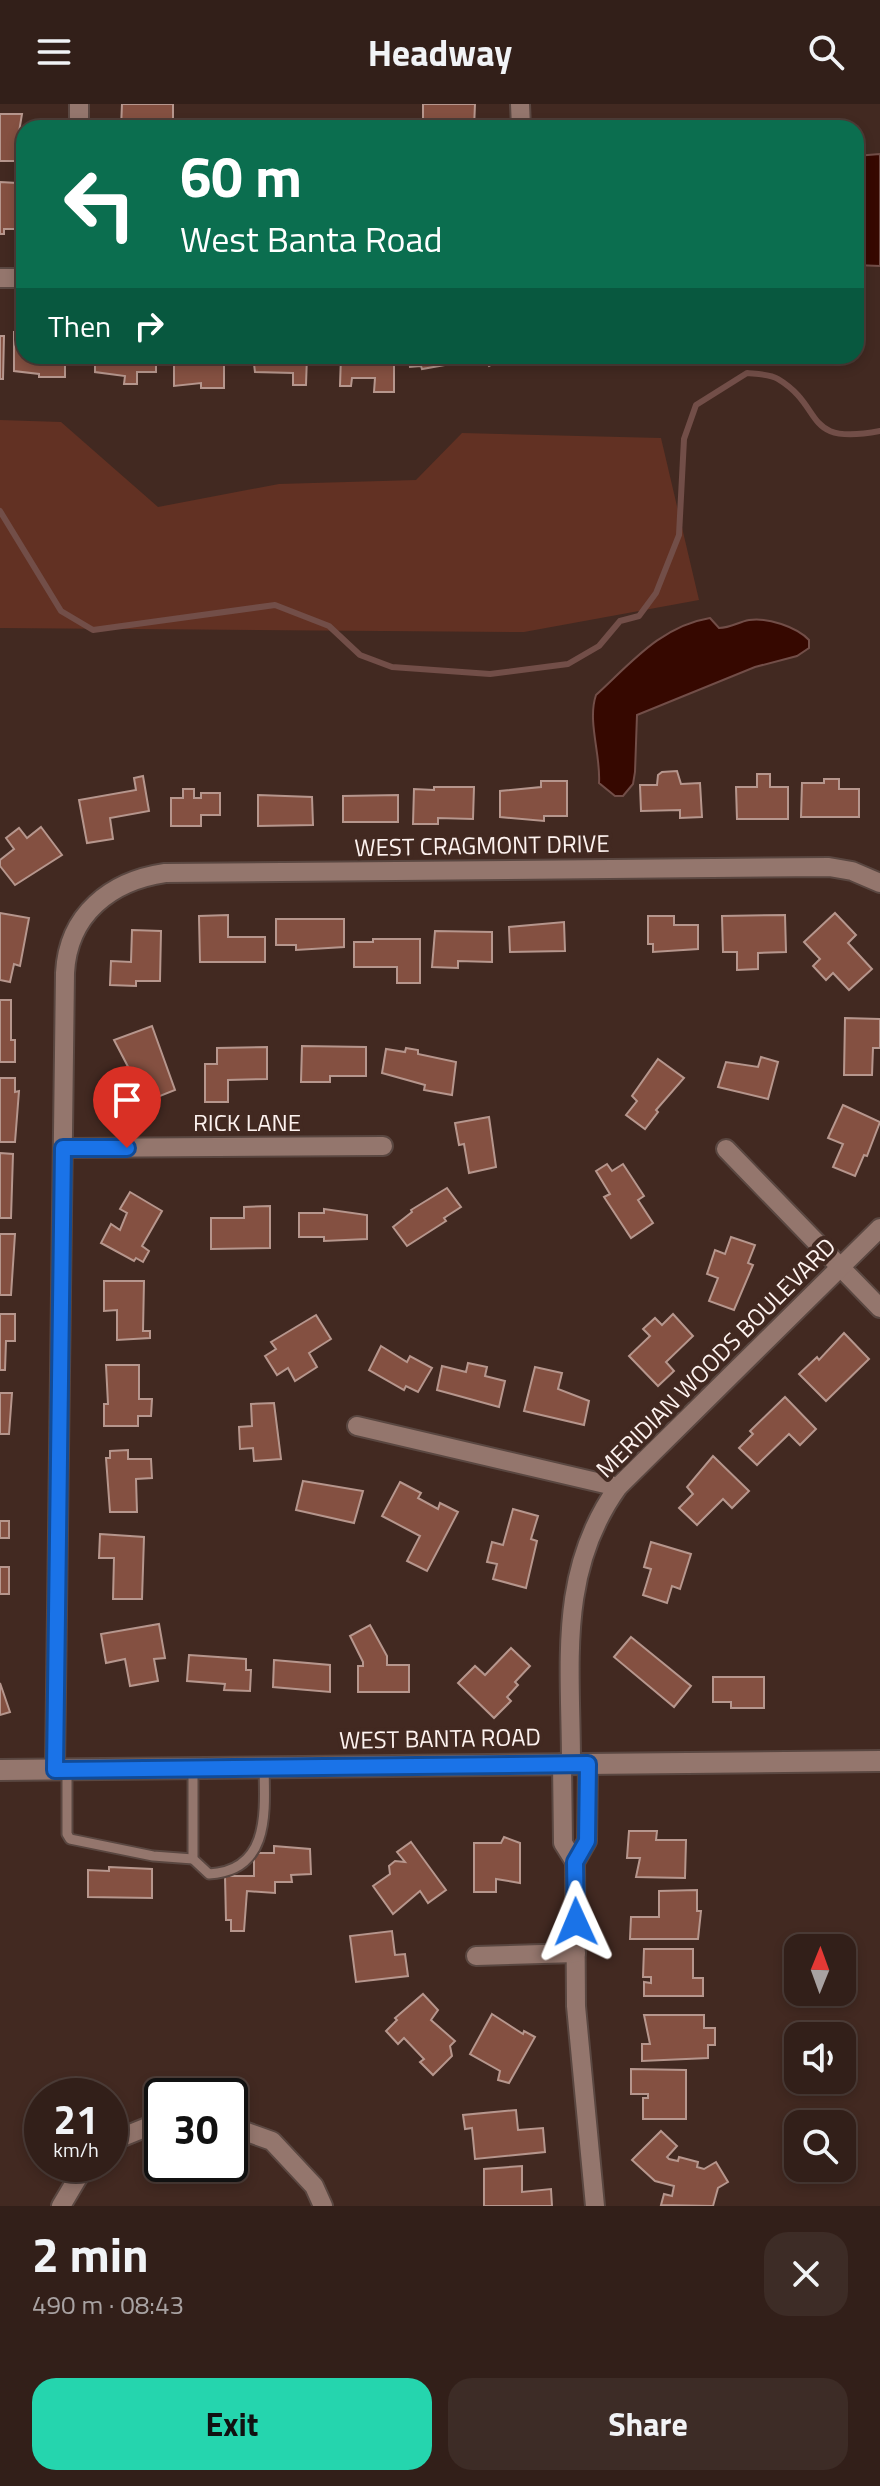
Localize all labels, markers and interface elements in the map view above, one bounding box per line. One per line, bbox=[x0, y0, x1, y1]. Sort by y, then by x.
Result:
text: Headway bbox=[368, 25, 512, 80]
icon: menu bbox=[32, 30, 76, 74]
icon: search bbox=[804, 30, 848, 74]
text: 60 m bbox=[180, 134, 302, 219]
icon: left bbox=[48, 152, 152, 256]
text: West Banta Road bbox=[180, 211, 443, 266]
text: Then bbox=[48, 303, 111, 349]
icon: right bbox=[127, 304, 171, 348]
street label: WEST CRAGMONT DRIVE bbox=[354, 825, 610, 865]
pin bbox=[93, 1066, 161, 1148]
icon: arrive bbox=[105, 1078, 149, 1122]
street label: RICK LANE bbox=[193, 1104, 301, 1140]
street label: MERIDIAN WOODS BOULEVARD bbox=[587, 1229, 844, 1486]
street label: WEST BANTA ROAD bbox=[339, 1718, 541, 1758]
position arrow bbox=[534, 1880, 618, 1964]
north arrow bbox=[784, 1934, 856, 2006]
map controls bbox=[784, 1934, 856, 2182]
button: sound bbox=[784, 2022, 856, 2094]
speed limit sign: 30 bbox=[144, 2078, 248, 2182]
text: 21 bbox=[54, 2089, 98, 2150]
button: search bbox=[784, 2110, 856, 2182]
text: km/h bbox=[53, 2134, 99, 2165]
text: 2 min bbox=[32, 2218, 149, 2291]
button: close bbox=[764, 2232, 848, 2316]
text: 490 m · 08:43 bbox=[32, 2285, 184, 2324]
button: Exit bbox=[32, 2378, 432, 2470]
button: Share bbox=[448, 2378, 848, 2470]

